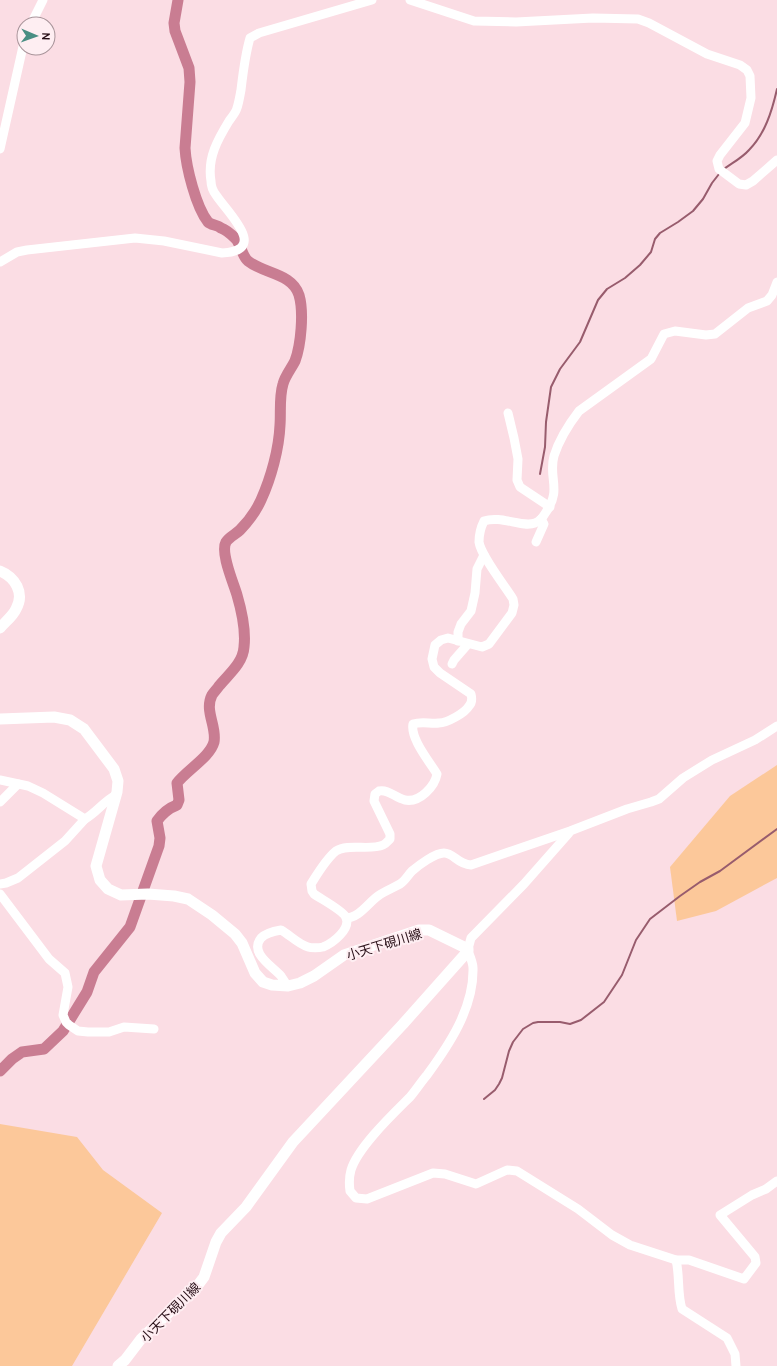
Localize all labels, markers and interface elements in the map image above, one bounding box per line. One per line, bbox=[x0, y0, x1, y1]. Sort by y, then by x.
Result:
north arrow bbox=[16, 16, 56, 56]
text: N bbox=[38, 32, 52, 41]
street label: 小天下硯川線 bbox=[345, 926, 424, 965]
street label: 小天下硯川線 bbox=[137, 1279, 205, 1347]

